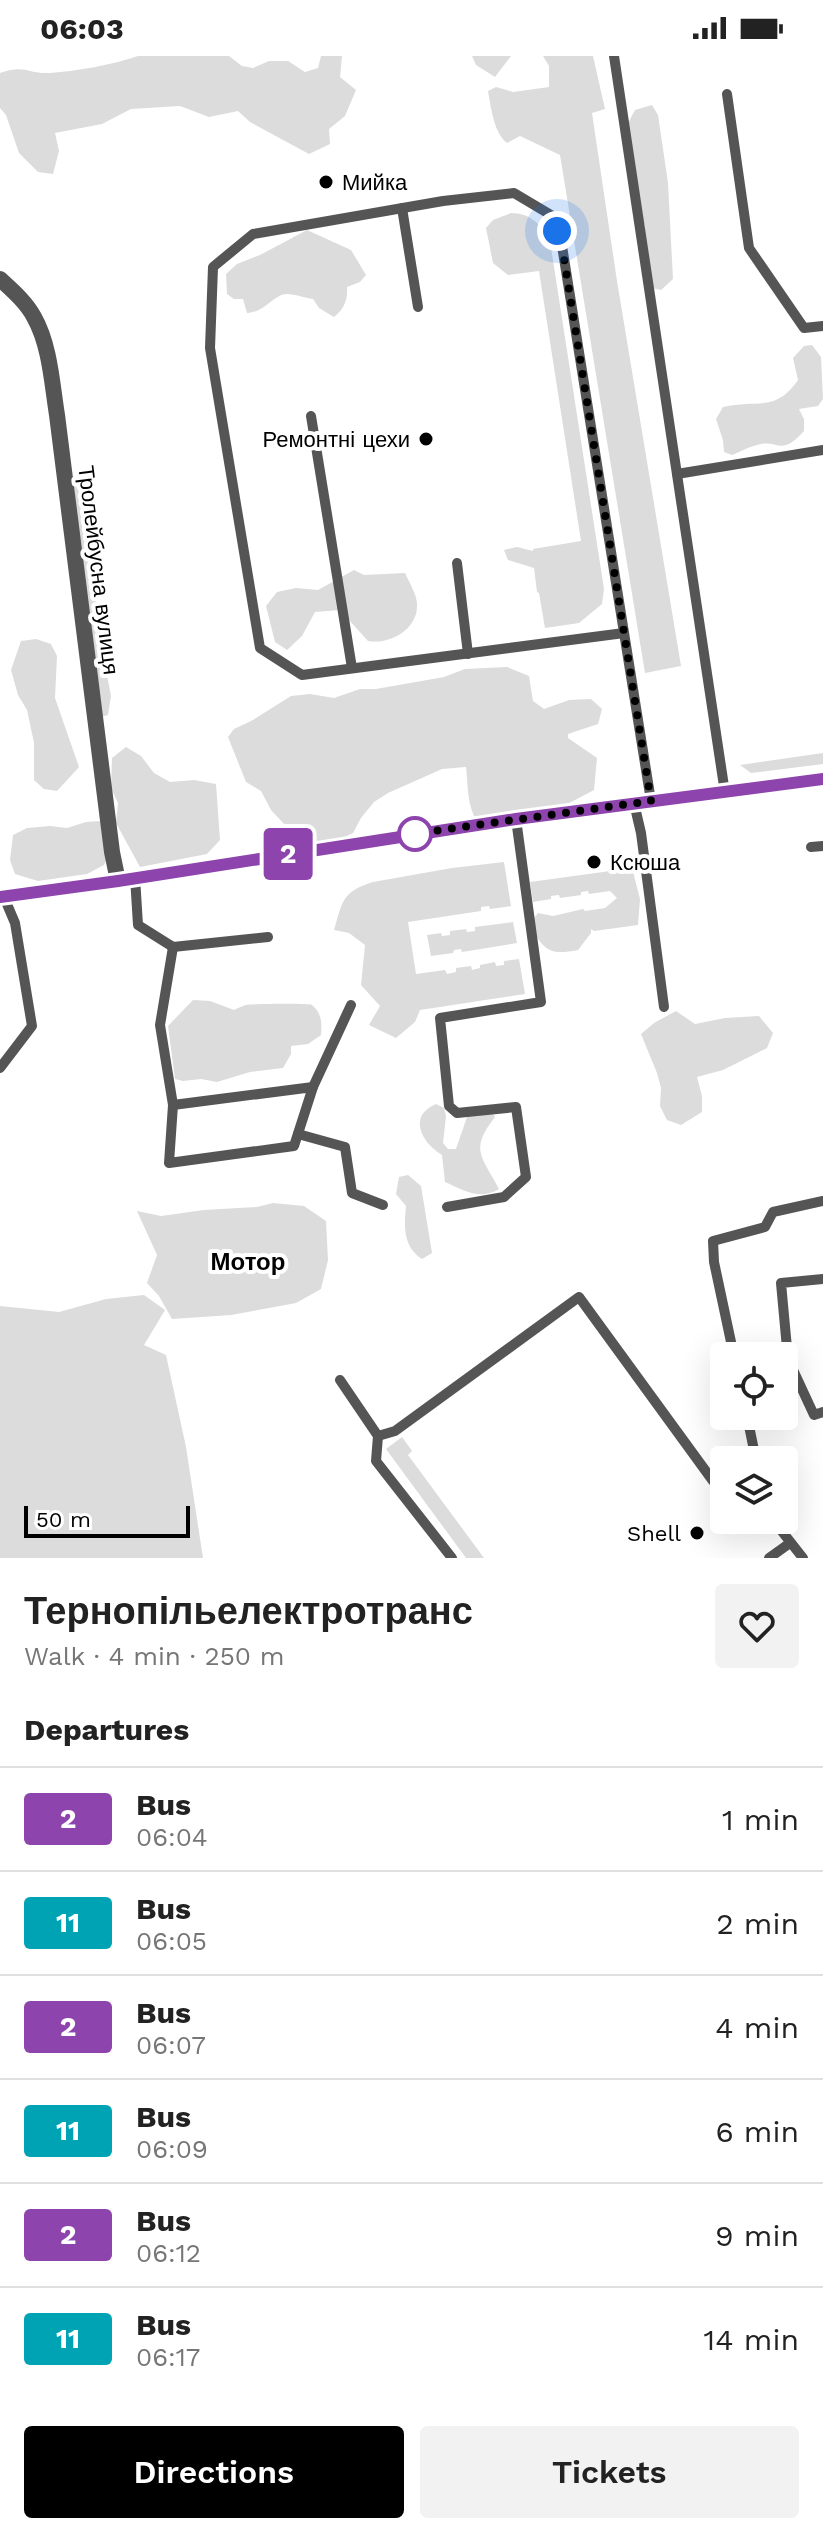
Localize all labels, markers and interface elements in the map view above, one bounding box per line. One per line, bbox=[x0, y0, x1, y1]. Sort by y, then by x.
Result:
text: 06:03 bbox=[40, 11, 124, 46]
place label: Мийка bbox=[342, 170, 408, 195]
marker: Мийка bbox=[317, 173, 335, 191]
your location bbox=[537, 211, 577, 251]
place label: Ремонтні цехи bbox=[263, 427, 410, 452]
marker: Ремонтні цехи bbox=[417, 430, 435, 448]
street label: Тролейбусна вулиця bbox=[73, 464, 124, 676]
unlabelled marker bbox=[398, 817, 432, 851]
line badge: 2 bbox=[262, 828, 314, 880]
text: 2 bbox=[280, 837, 296, 870]
place label: Ксюша bbox=[610, 850, 681, 875]
marker: Ксюша bbox=[585, 853, 603, 871]
district label: Мотор bbox=[211, 1248, 285, 1276]
map controls bbox=[710, 1342, 798, 1534]
button: locate bbox=[710, 1342, 798, 1430]
button: layers bbox=[710, 1446, 798, 1534]
scale bar bbox=[24, 1502, 190, 1538]
text: 50 m bbox=[36, 1507, 91, 1532]
place label: Shell bbox=[627, 1521, 681, 1546]
marker: Shell bbox=[688, 1524, 706, 1542]
button: heart bbox=[715, 1584, 799, 1668]
text: Тернопільелектротранс bbox=[24, 1589, 473, 1633]
text: Walk · 4 min · 250 m bbox=[24, 1641, 285, 1671]
text: Departures bbox=[24, 1712, 189, 1747]
text: Bus bbox=[136, 1787, 191, 1822]
text: 2 bbox=[60, 1802, 76, 1835]
text: 1 min bbox=[722, 1802, 799, 1837]
text: 06:04 bbox=[136, 1822, 208, 1852]
text: Bus bbox=[136, 1891, 191, 1926]
text: 11 bbox=[56, 1906, 80, 1939]
text: 2 min bbox=[716, 1906, 799, 1941]
text: 06:05 bbox=[136, 1926, 207, 1956]
text: Bus bbox=[136, 1995, 191, 2030]
text: 2 bbox=[60, 2010, 76, 2043]
text: 4 min bbox=[715, 2010, 799, 2045]
text: 06:07 bbox=[136, 2030, 206, 2060]
text: Bus bbox=[136, 2099, 191, 2134]
text: 11 bbox=[56, 2114, 80, 2147]
text: 6 min bbox=[715, 2114, 799, 2149]
text: 06:09 bbox=[136, 2134, 208, 2164]
text: Bus bbox=[136, 2203, 191, 2238]
text: 2 bbox=[60, 2218, 76, 2251]
text: 9 min bbox=[715, 2218, 799, 2253]
text: 06:12 bbox=[136, 2238, 201, 2268]
text: Bus bbox=[136, 2307, 191, 2342]
text: 11 bbox=[56, 2322, 80, 2355]
text: 14 min bbox=[704, 2322, 799, 2357]
text: 06:17 bbox=[136, 2342, 200, 2372]
button: Directions bbox=[24, 2426, 404, 2518]
button: Tickets bbox=[420, 2426, 799, 2518]

